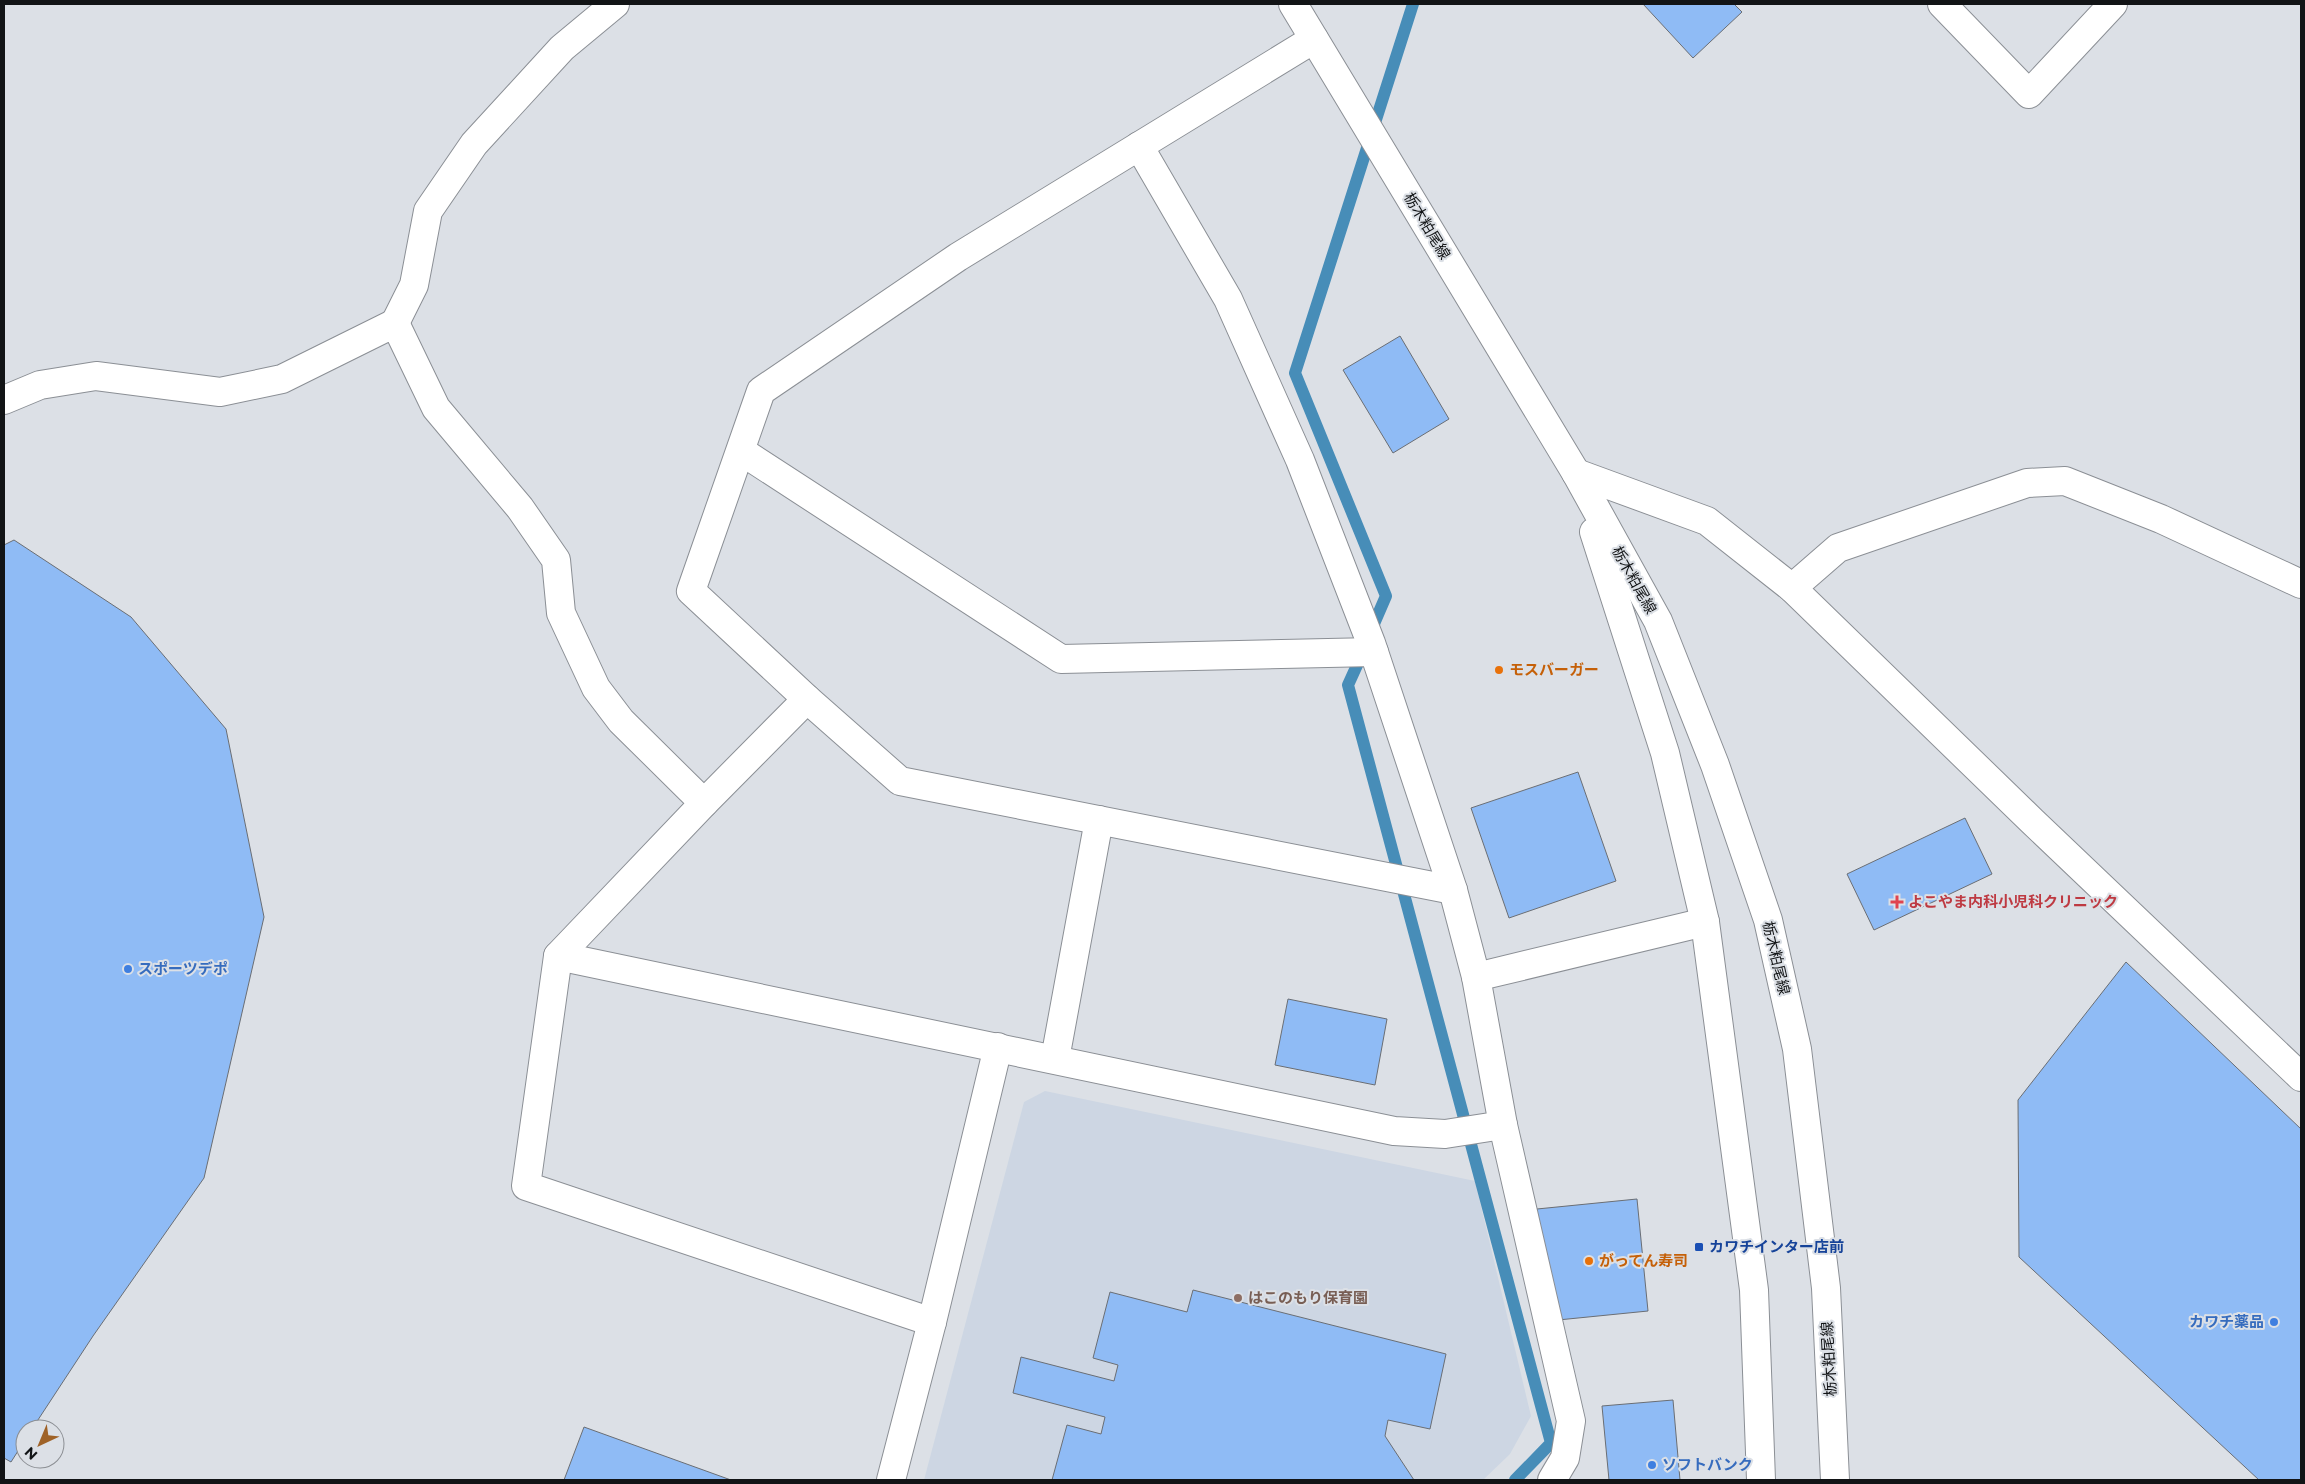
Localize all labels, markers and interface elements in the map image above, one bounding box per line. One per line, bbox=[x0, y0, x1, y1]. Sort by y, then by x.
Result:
street label: 栃木粕尾線 bbox=[1400, 189, 1455, 263]
street label: 栃木粕尾線 bbox=[1608, 542, 1661, 617]
place label: モスバーガー bbox=[1509, 660, 1599, 679]
marker: モスバーガー bbox=[1493, 664, 1505, 676]
place label: よこやま内科小児科クリニック bbox=[1908, 892, 2118, 911]
marker: よこやま内科小児科クリニック bbox=[1890, 895, 1904, 909]
street label: 栃木粕尾線 bbox=[1759, 919, 1794, 997]
place label: スポーツデポ bbox=[138, 959, 228, 978]
marker: スポーツデポ bbox=[122, 963, 134, 975]
place label: カワチインター店前 bbox=[1709, 1237, 1844, 1256]
marker: カワチインター店前 bbox=[1693, 1241, 1705, 1253]
place label: がってん寿司 bbox=[1599, 1251, 1688, 1270]
marker: がってん寿司 bbox=[1583, 1255, 1595, 1267]
place label: はこのもり保育園 bbox=[1248, 1288, 1368, 1307]
marker: はこのもり保育園 bbox=[1232, 1292, 1244, 1304]
place label: カワチ薬品 bbox=[2189, 1312, 2264, 1331]
marker: カワチ薬品 bbox=[2268, 1316, 2280, 1328]
street label: 栃木粕尾線 bbox=[1817, 1321, 1840, 1397]
north arrow bbox=[15, 1419, 65, 1469]
text: N bbox=[21, 1443, 41, 1464]
place label: ソフトバンク bbox=[1662, 1455, 1753, 1474]
marker: ソフトバンク bbox=[1646, 1459, 1658, 1471]

